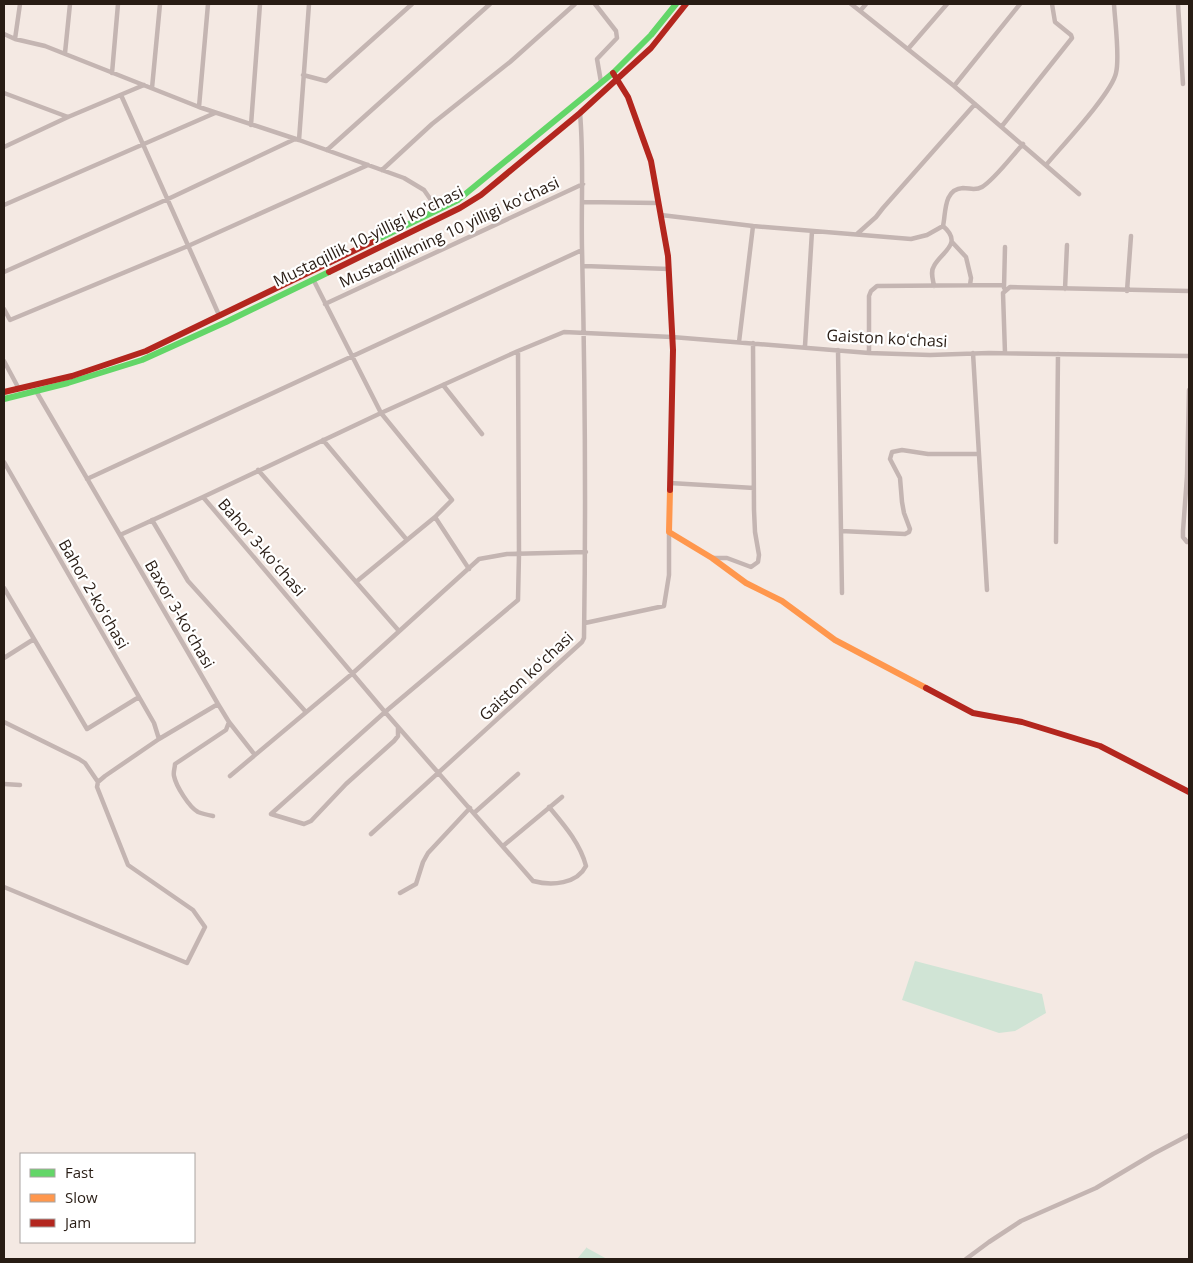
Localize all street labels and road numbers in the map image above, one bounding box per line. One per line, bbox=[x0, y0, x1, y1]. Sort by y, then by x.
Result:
street label: Mustaqillikning 10 yilligi koʻchasi bbox=[335, 171, 563, 293]
street label: Mustaqillik 10-yilligi ko'chasi bbox=[269, 180, 467, 292]
street label: Gaiston koʻchasi bbox=[826, 324, 948, 352]
street label: Bahor 3-koʻchasi bbox=[213, 493, 311, 601]
street label: Bahor 2-koʻchasi bbox=[54, 535, 134, 653]
street label: Baxor 3-koʻchasi bbox=[140, 556, 220, 672]
street label: Gaiston koʻchasi bbox=[474, 627, 578, 725]

